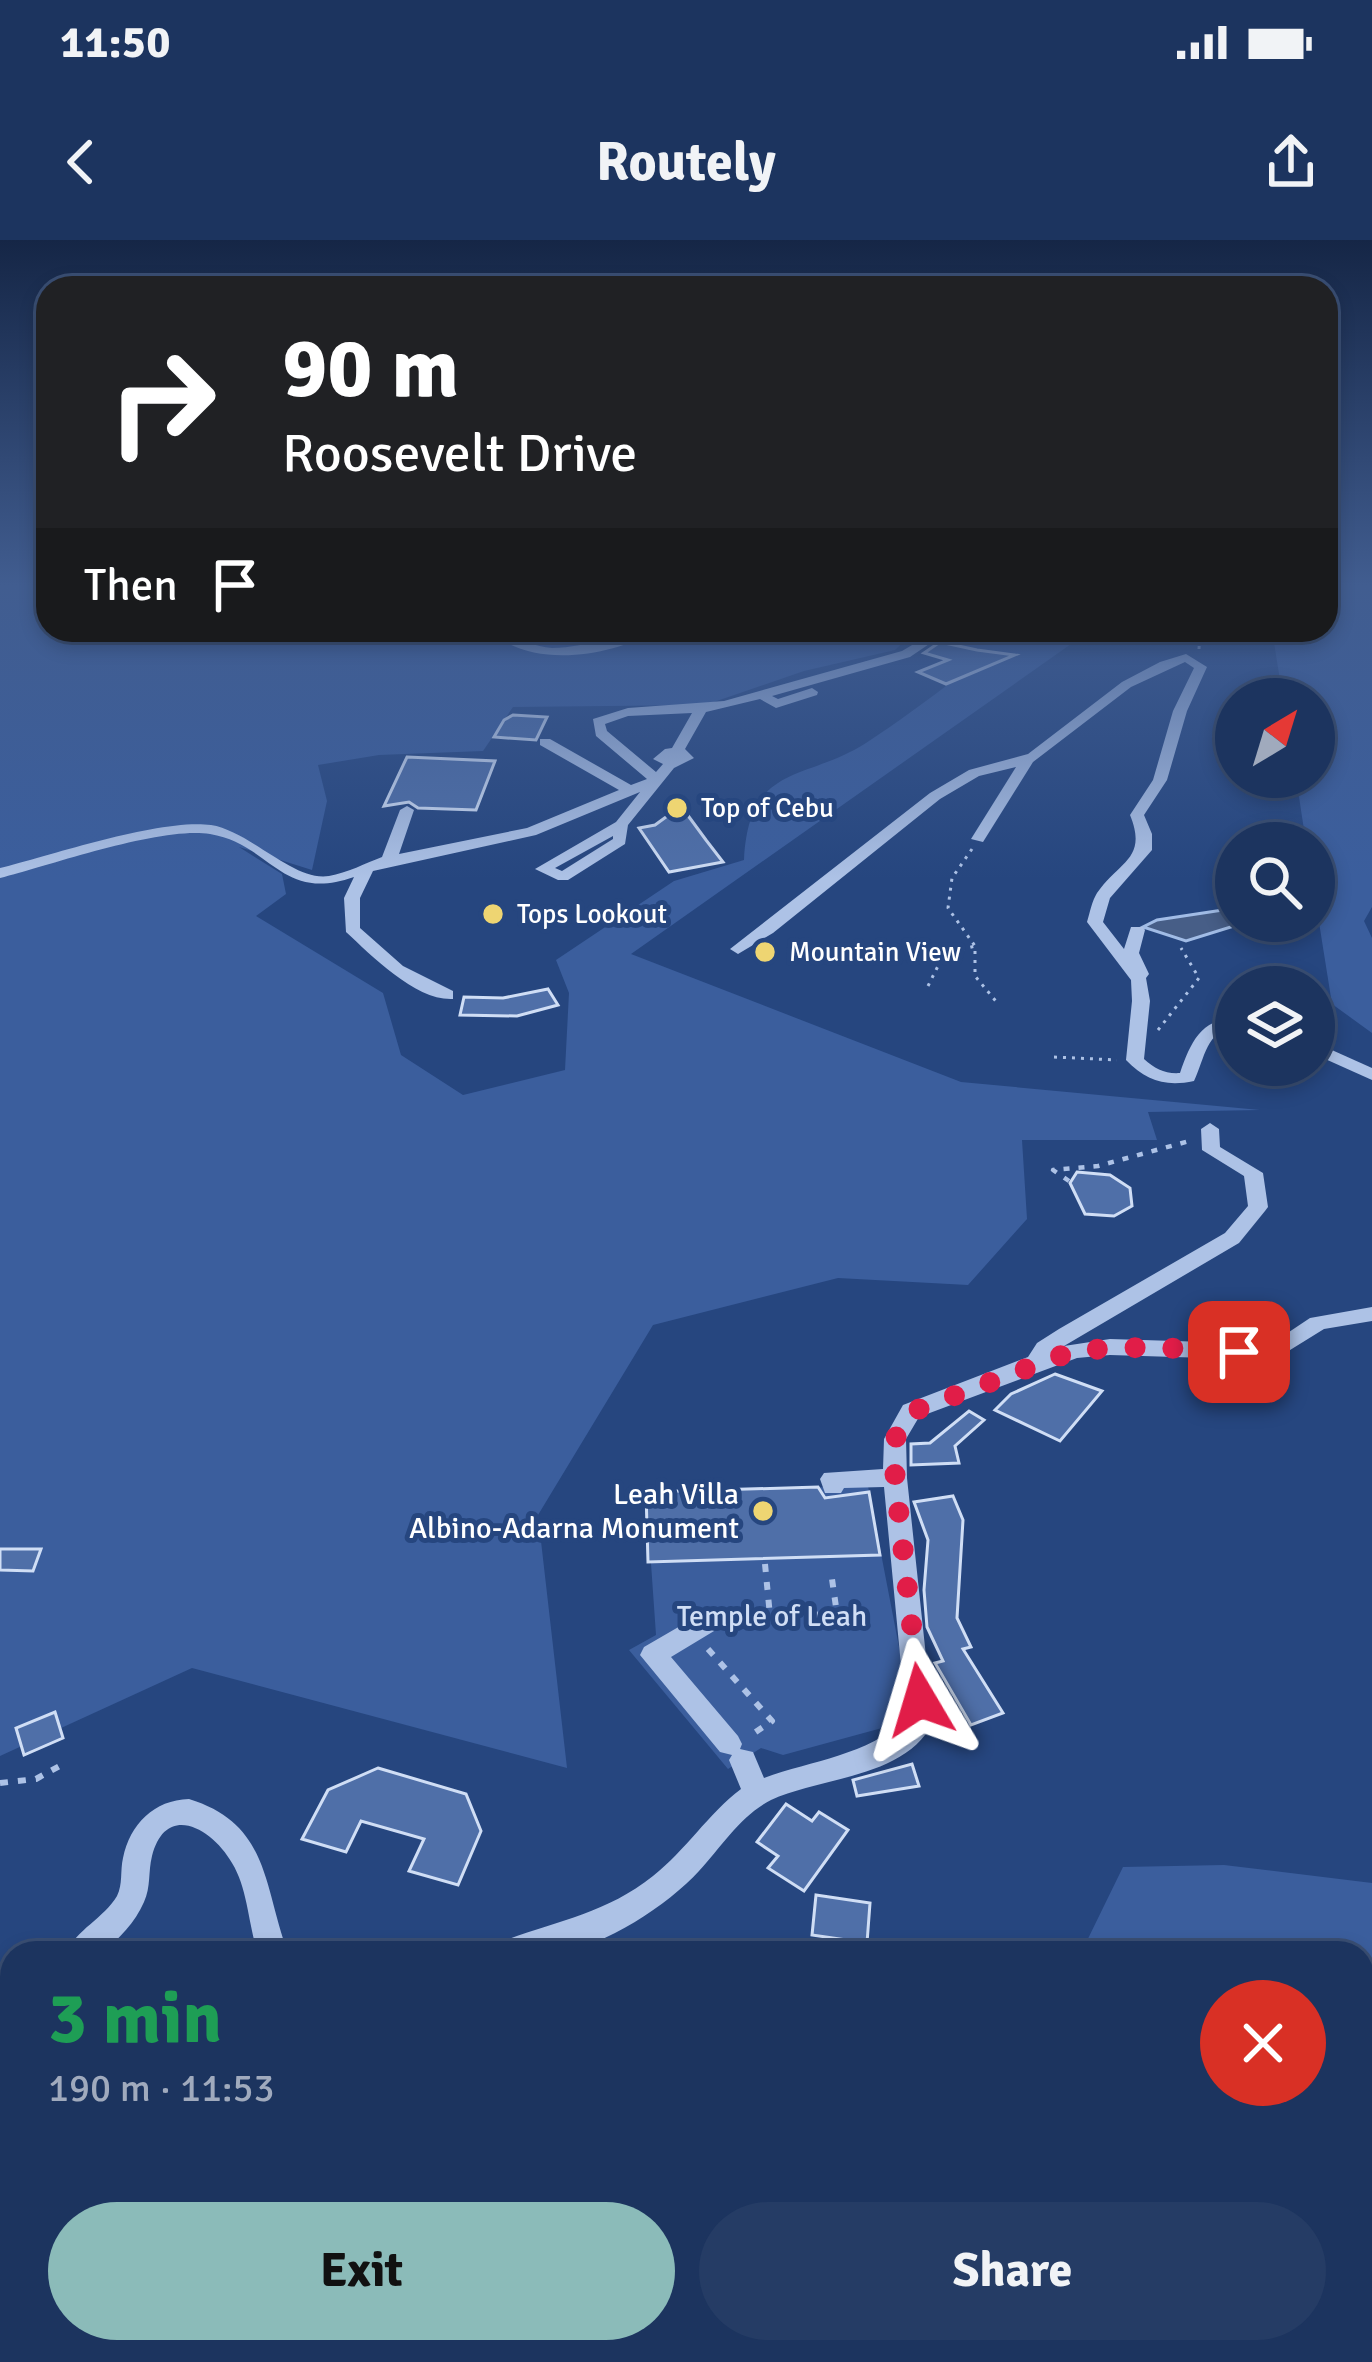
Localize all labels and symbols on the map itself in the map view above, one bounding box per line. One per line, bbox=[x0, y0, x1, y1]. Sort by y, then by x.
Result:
north arrow bbox=[1215, 678, 1335, 798]
place label: Top of Cebu bbox=[701, 792, 834, 825]
marker: Top of Cebu bbox=[664, 795, 690, 821]
place label: Tops Lookout bbox=[517, 898, 667, 931]
marker: Tops Lookout bbox=[480, 901, 506, 927]
place label: Mountain View bbox=[789, 936, 961, 969]
marker: Mountain View bbox=[752, 939, 778, 965]
pin bbox=[1188, 1301, 1290, 1403]
place label: Leah Villa Albino-Adarna Monument bbox=[409, 1476, 739, 1547]
marker: Leah Villa Albino-Adarna Monument bbox=[750, 1498, 776, 1524]
park label: Temple of Leah bbox=[677, 1598, 867, 1635]
position arrow bbox=[857, 1637, 983, 1763]

